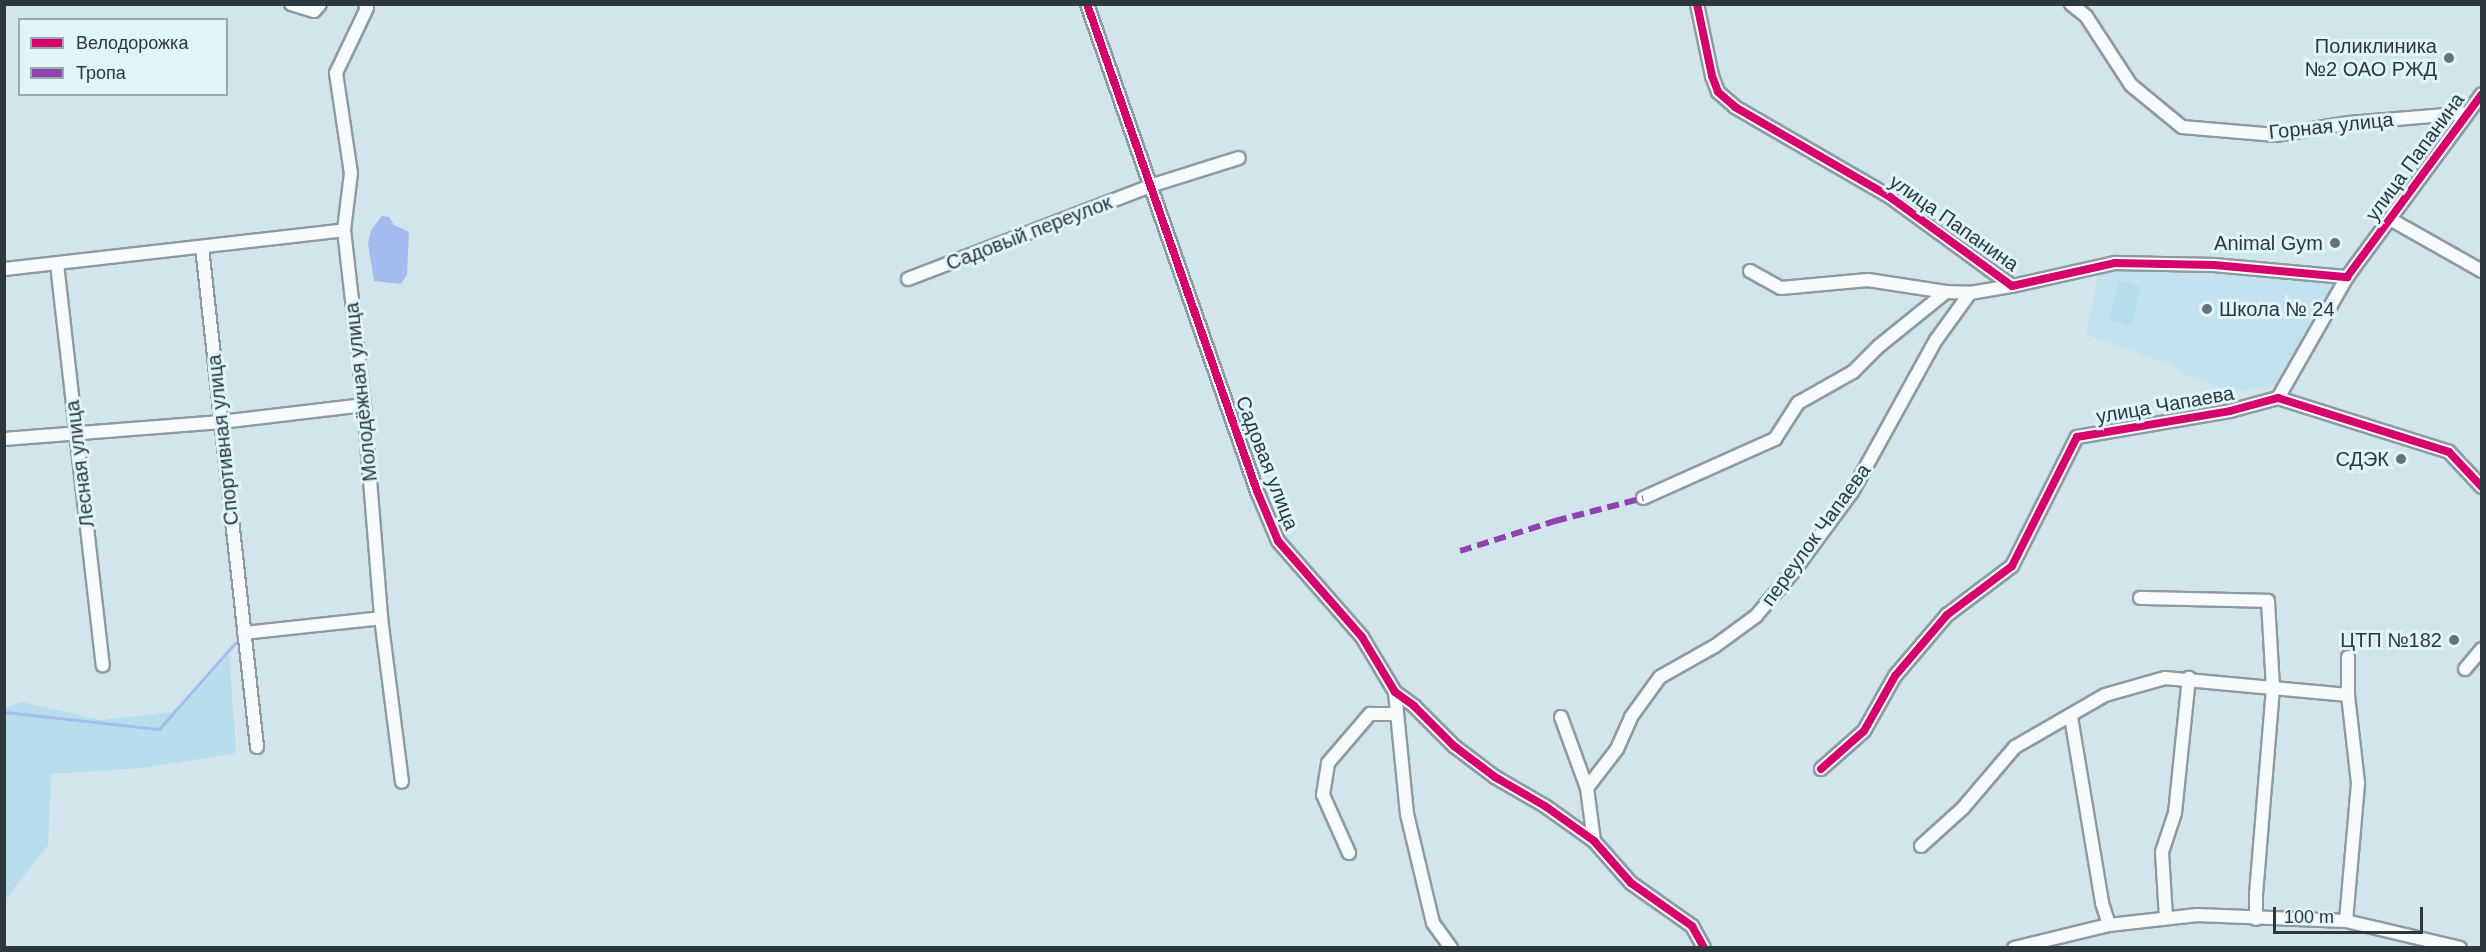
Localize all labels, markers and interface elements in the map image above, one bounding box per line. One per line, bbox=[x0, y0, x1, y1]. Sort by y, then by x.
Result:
legend bbox=[18, 18, 228, 96]
text: Велодорожка bbox=[76, 33, 188, 53]
place label: Поликлиника №2 ОАО РЖД bbox=[2305, 34, 2437, 81]
marker: Поликлиника №2 ОАО РЖД bbox=[2442, 51, 2456, 65]
text: Тропа bbox=[76, 63, 126, 83]
street label: улица Папанина bbox=[2361, 88, 2469, 226]
street label: Горная улица bbox=[2267, 108, 2395, 144]
street label: улица Папанина bbox=[1885, 169, 2023, 277]
street label: Садовый переулок bbox=[943, 190, 1115, 276]
place label: Animal Gym bbox=[2214, 231, 2323, 255]
marker: Animal Gym bbox=[2328, 236, 2342, 250]
place label: Школа № 24 bbox=[2219, 297, 2335, 321]
street label: Молодёжная улица bbox=[340, 301, 382, 483]
marker: Школа № 24 bbox=[2200, 302, 2214, 316]
street label: Спортивная улица bbox=[202, 353, 244, 527]
street label: улица Чапаева bbox=[2094, 381, 2236, 429]
street label: Садовая улица bbox=[1230, 393, 1304, 533]
street label: Лесная улица bbox=[60, 399, 100, 529]
place label: СДЭК bbox=[2335, 447, 2389, 471]
marker: СДЭК bbox=[2394, 452, 2408, 466]
street label: переулок Чапаева bbox=[1756, 459, 1876, 611]
place label: ЦТП №182 bbox=[2340, 628, 2442, 652]
marker: ЦТП №182 bbox=[2447, 633, 2461, 647]
scale bar bbox=[2276, 895, 2426, 933]
text: 100 m bbox=[2284, 907, 2334, 927]

